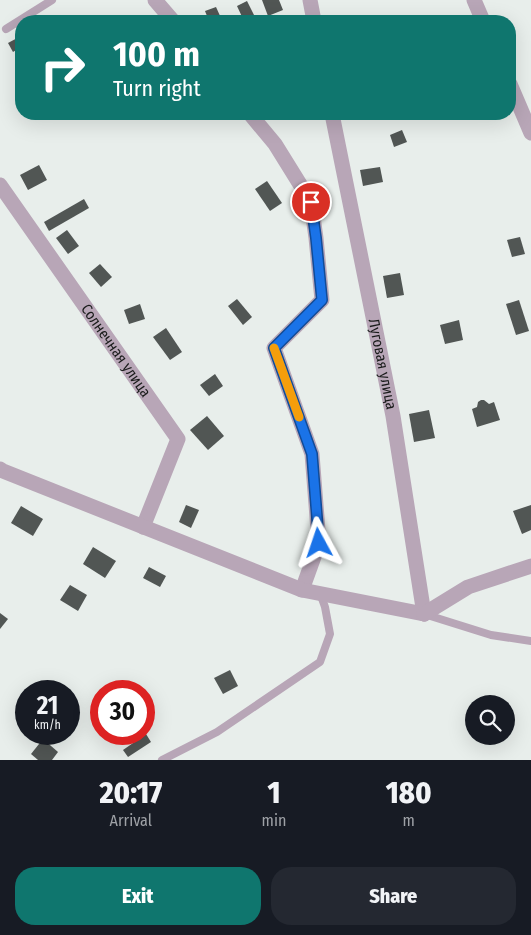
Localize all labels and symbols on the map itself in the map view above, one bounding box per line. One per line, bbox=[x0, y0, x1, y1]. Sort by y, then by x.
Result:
pin bbox=[290, 181, 332, 223]
street label: Солнечная улица bbox=[77, 300, 155, 400]
street label: Луговая улица bbox=[365, 317, 400, 411]
position arrow bbox=[292, 516, 344, 568]
speed limit sign: 30 bbox=[90, 680, 155, 745]

